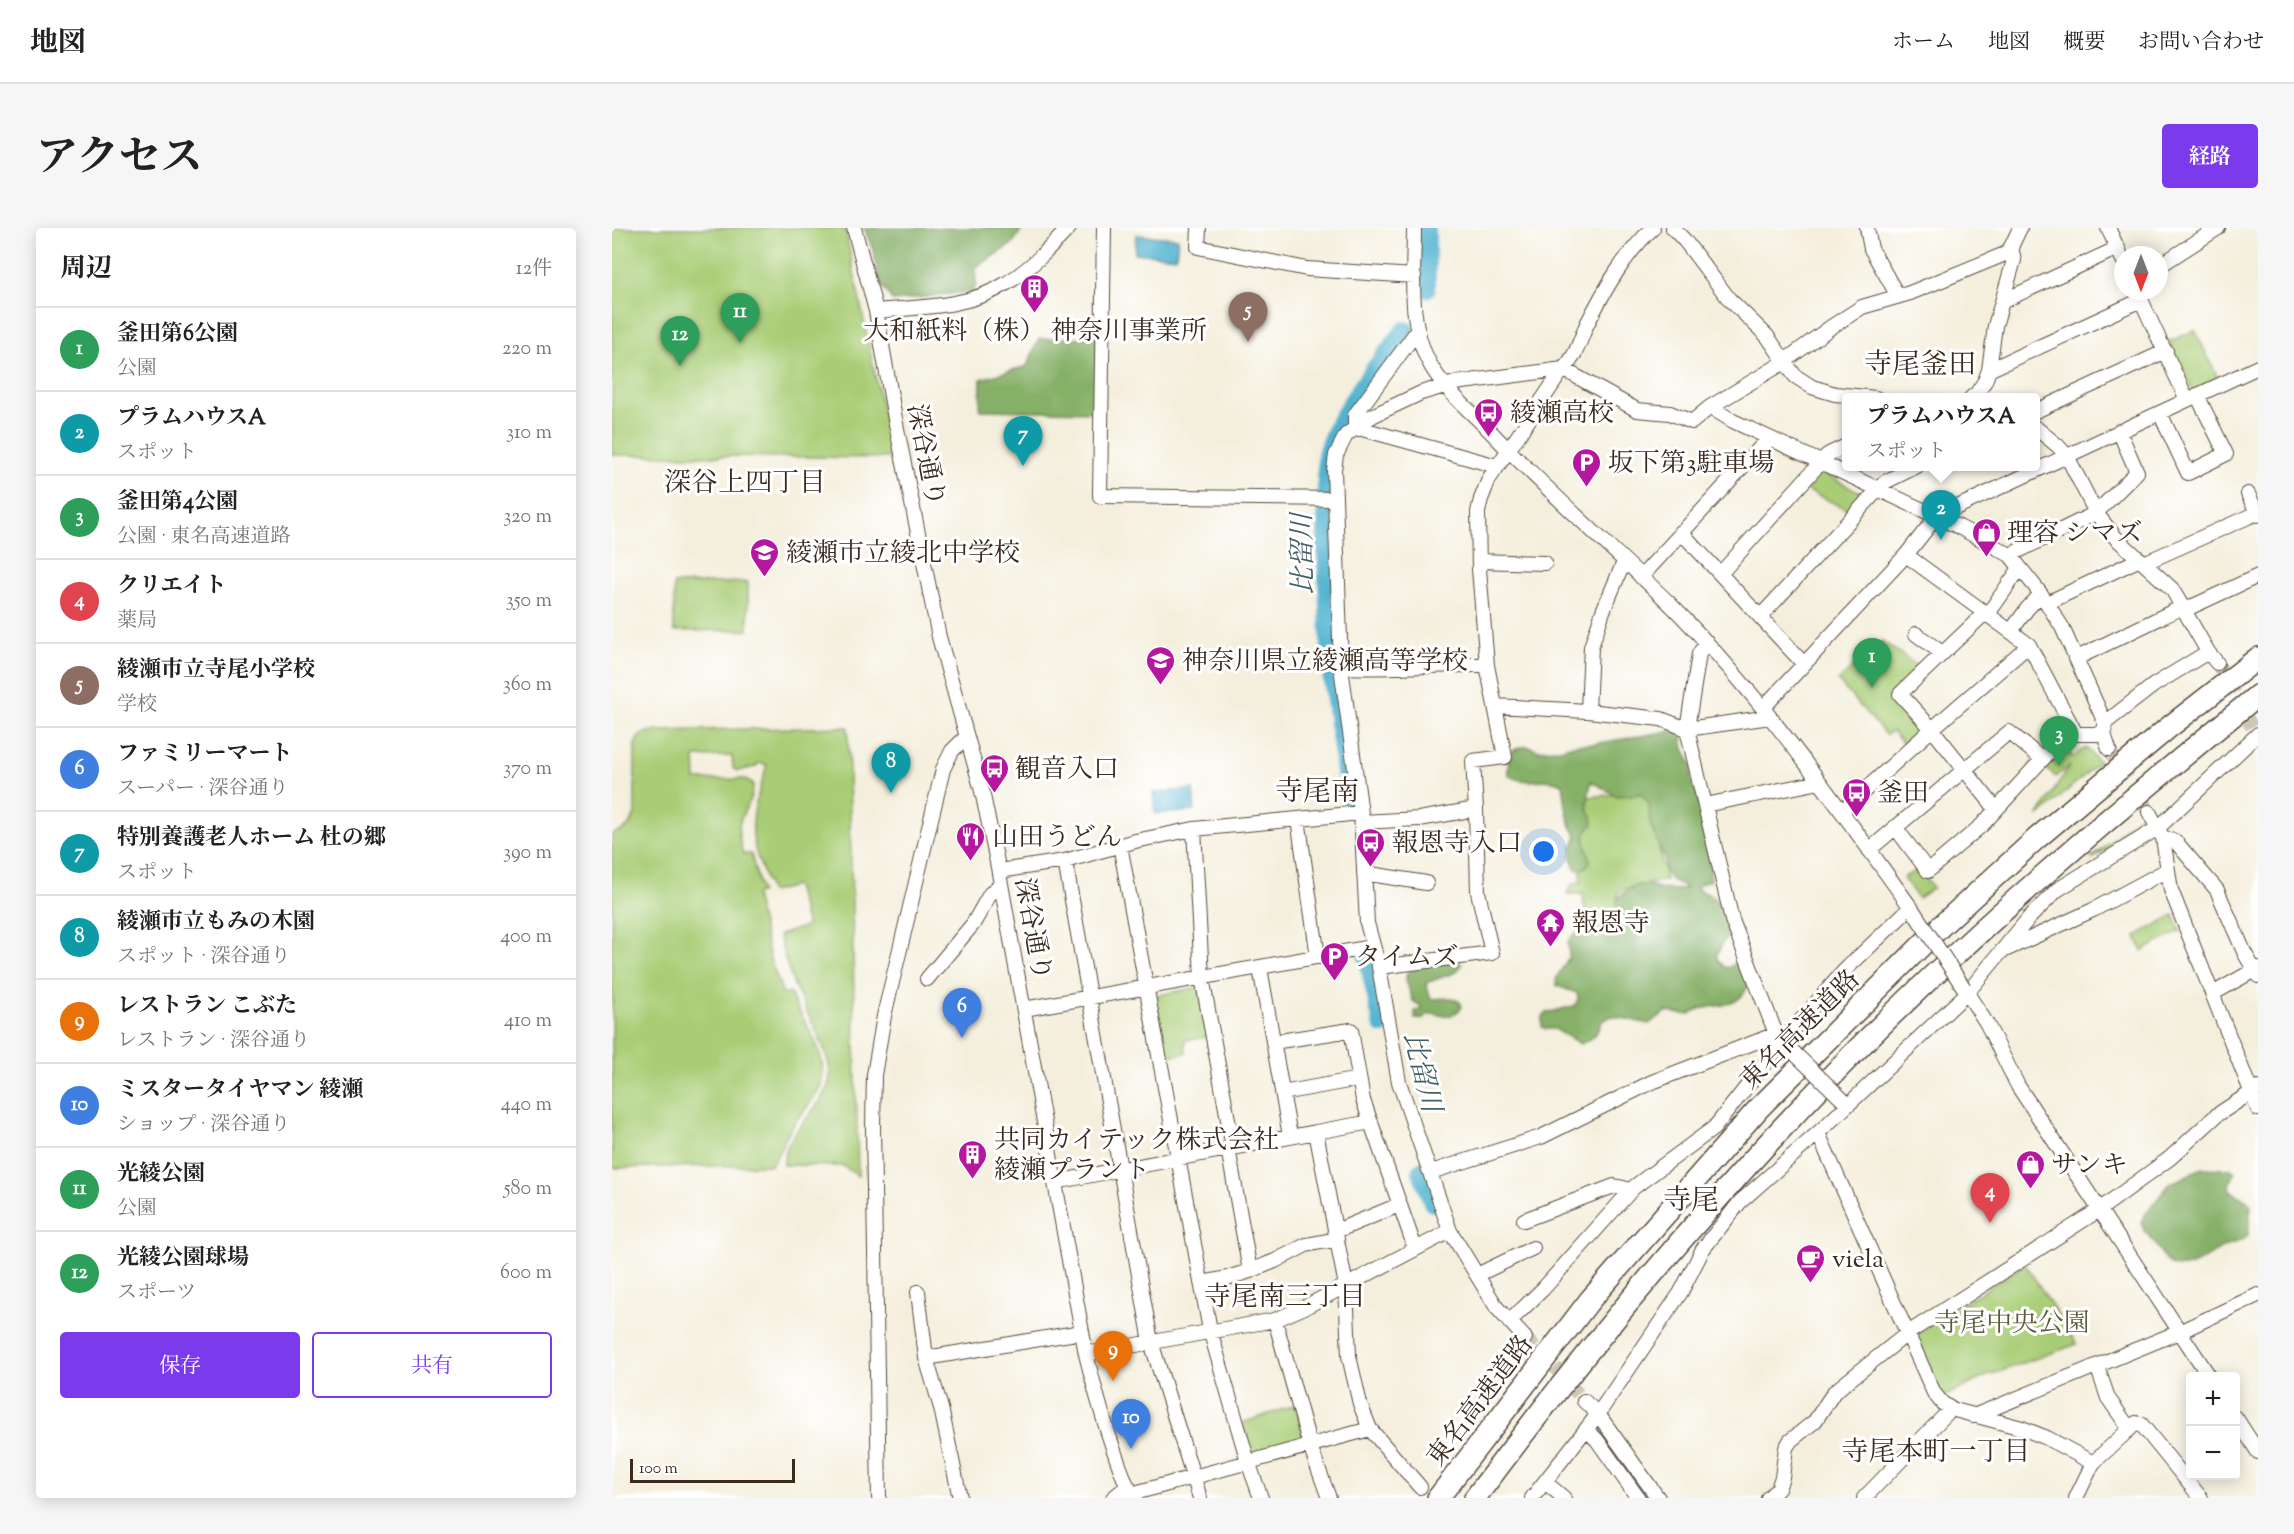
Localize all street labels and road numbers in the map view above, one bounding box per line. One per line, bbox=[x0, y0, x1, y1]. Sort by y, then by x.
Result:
street label: 深谷通り bbox=[896, 401, 953, 510]
street label: 深谷通り bbox=[1004, 875, 1059, 984]
street label: 東名高速道路 bbox=[1733, 963, 1869, 1099]
street label: 東名高速道路 bbox=[1419, 1328, 1543, 1475]

